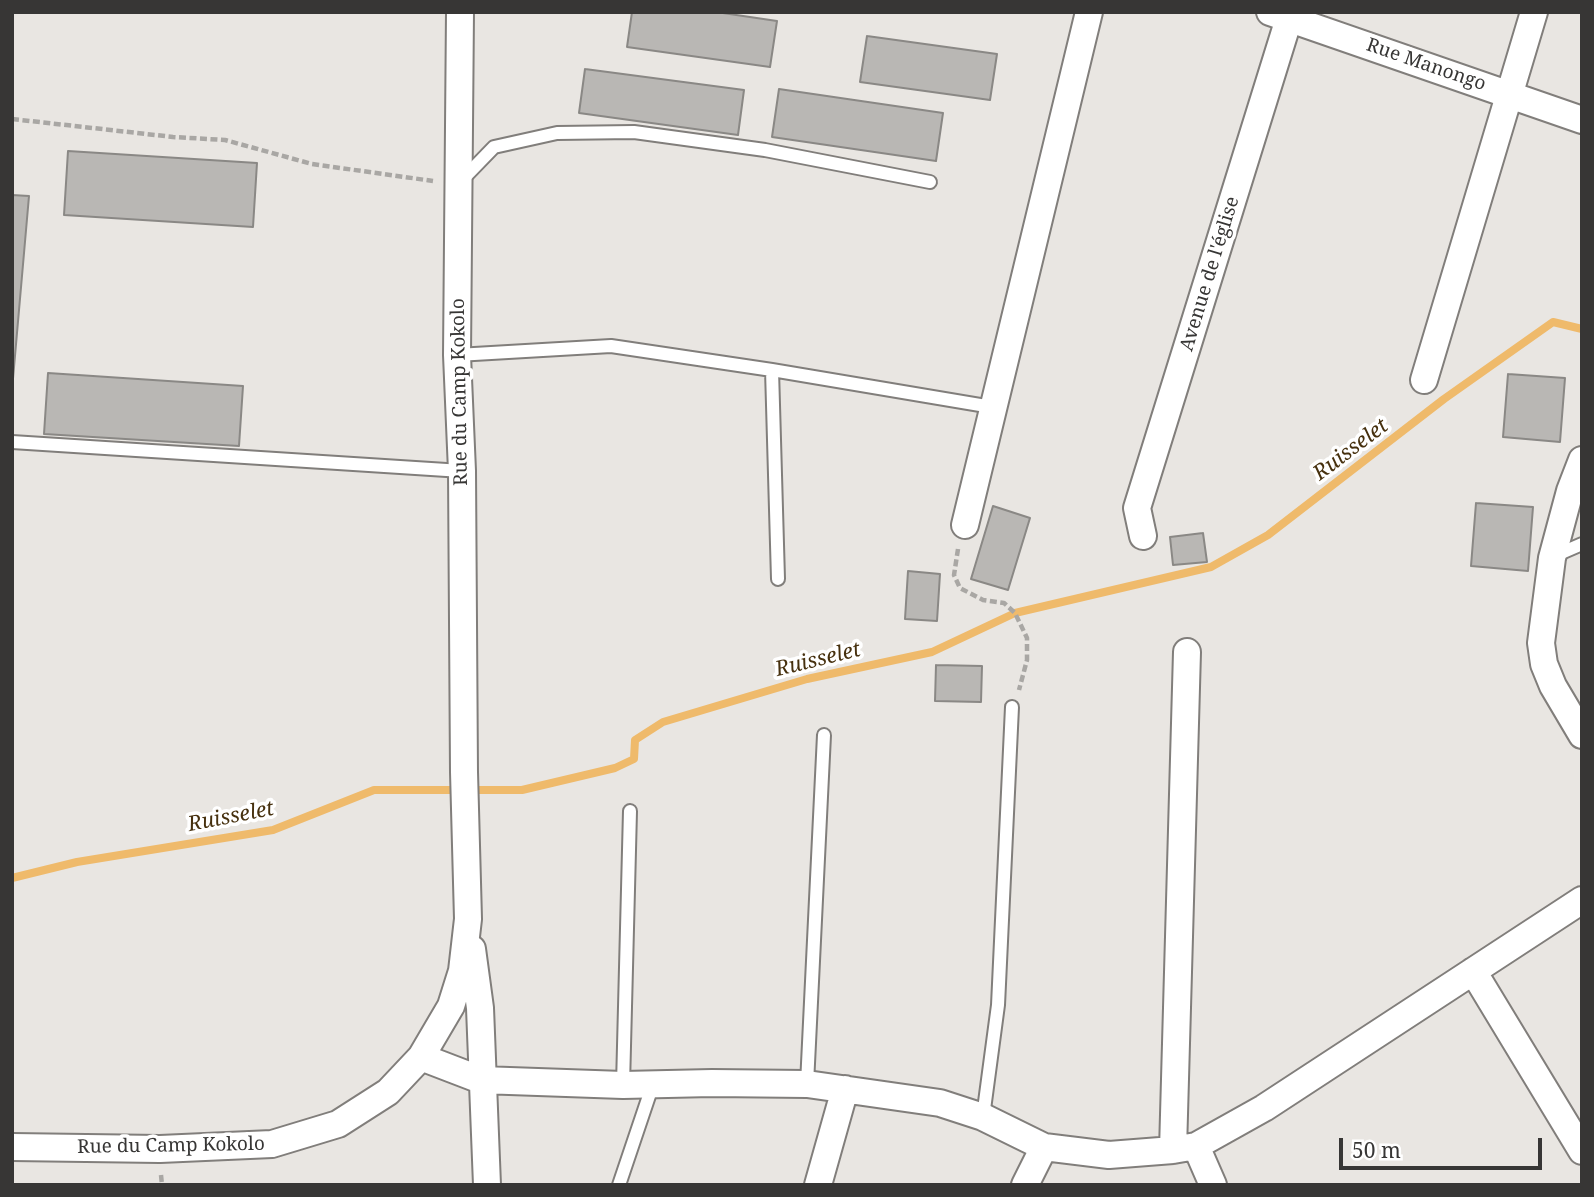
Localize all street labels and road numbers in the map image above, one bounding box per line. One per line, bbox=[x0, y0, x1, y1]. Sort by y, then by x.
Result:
street label: Rue Manongo bbox=[1363, 34, 1489, 96]
street label: Avenue de l'église bbox=[1176, 194, 1244, 354]
street label: Rue du Camp Kokolo bbox=[447, 298, 473, 486]
street label: Rue du Camp Kokolo bbox=[77, 1133, 265, 1159]

